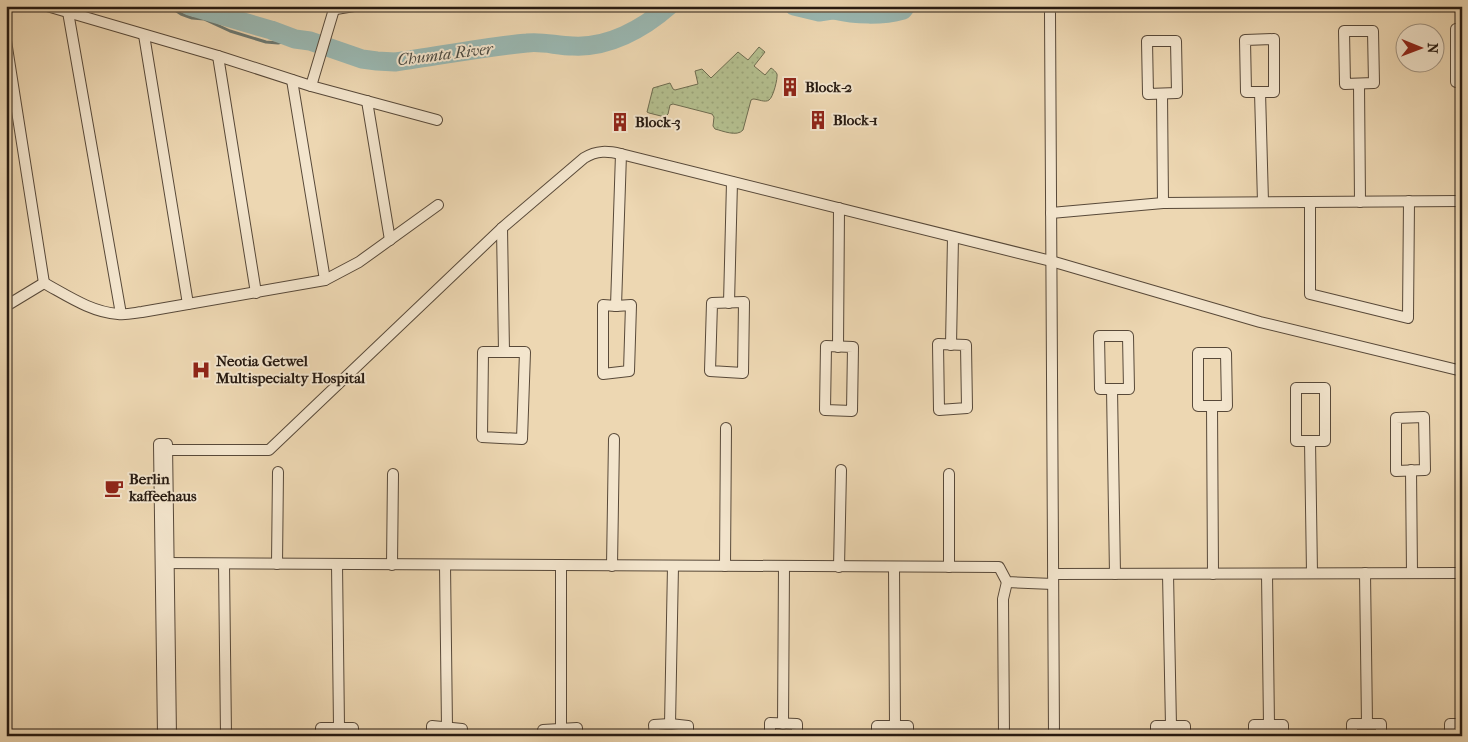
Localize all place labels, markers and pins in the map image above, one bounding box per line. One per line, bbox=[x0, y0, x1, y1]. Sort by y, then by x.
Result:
building icon: Block-2 bbox=[779, 76, 801, 98]
place label: Block-2 bbox=[805, 78, 853, 96]
building icon: Block-1 bbox=[807, 109, 829, 131]
building icon: Block-3 bbox=[609, 111, 631, 133]
place label: Block-1 bbox=[833, 111, 878, 129]
place label: Block-3 bbox=[635, 113, 681, 131]
place label: Neotia Getwel Multispecialty Hospital bbox=[215, 352, 366, 387]
hospital icon: Neotia Getwel Multispecialty Hospital bbox=[190, 359, 212, 381]
place label: Berlin kaffeehaus bbox=[128, 470, 197, 505]
cafe icon: Berlin kaffeehaus bbox=[103, 477, 125, 499]

